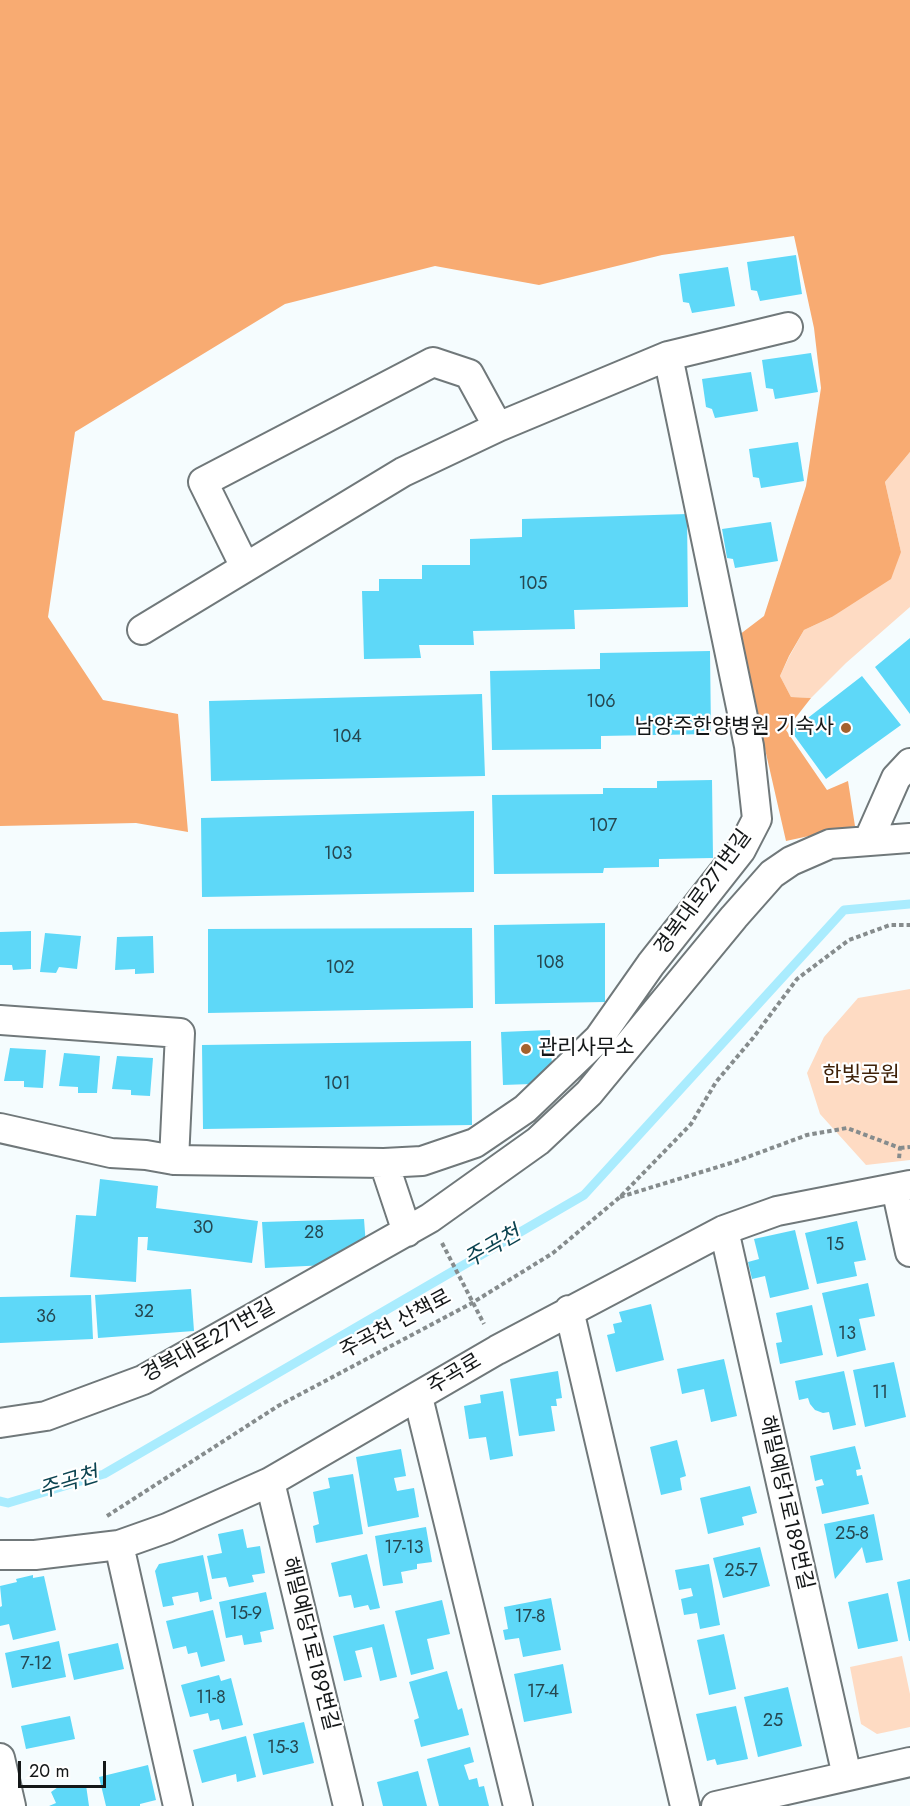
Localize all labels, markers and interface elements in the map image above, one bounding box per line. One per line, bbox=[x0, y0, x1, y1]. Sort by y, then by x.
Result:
house number: 105 bbox=[518, 574, 548, 596]
house number: 106 bbox=[586, 692, 616, 714]
place label: 남양주한양병원 기숙사 bbox=[635, 715, 834, 741]
marker: 남양주한양병원 기숙사 bbox=[839, 721, 853, 735]
house number: 104 bbox=[332, 727, 362, 749]
house number: 107 bbox=[589, 816, 617, 838]
street label: 경복대로271번길 bbox=[650, 826, 758, 960]
house number: 103 bbox=[324, 844, 352, 866]
house number: 108 bbox=[536, 953, 564, 975]
house number: 102 bbox=[325, 958, 355, 980]
place label: 관리사무소 bbox=[538, 1036, 635, 1062]
marker: 관리사무소 bbox=[519, 1042, 533, 1056]
park label: 한빛공원 bbox=[822, 1063, 900, 1089]
house number: 101 bbox=[324, 1074, 350, 1096]
house number: 30 bbox=[193, 1218, 213, 1240]
water label: 주곡천 bbox=[460, 1221, 526, 1275]
house number: 28 bbox=[304, 1223, 324, 1245]
house number: 15 bbox=[826, 1235, 844, 1257]
street label: 주곡천 산책로 bbox=[336, 1285, 456, 1365]
street label: 경복대로271번길 bbox=[138, 1295, 280, 1389]
house number: 32 bbox=[134, 1302, 154, 1324]
house number: 36 bbox=[36, 1307, 56, 1329]
house number: 13 bbox=[838, 1324, 856, 1346]
street label: 주곡로 bbox=[424, 1349, 486, 1401]
house number: 11 bbox=[872, 1383, 888, 1405]
street label: 해밀예당1로189번길 bbox=[753, 1414, 817, 1592]
water label: 주곡천 bbox=[36, 1463, 102, 1505]
house number: 25-8 bbox=[835, 1524, 869, 1546]
house number: 17-13 bbox=[384, 1538, 424, 1560]
street label: 해밀예당1로189번길 bbox=[275, 1555, 343, 1733]
house number: 25-7 bbox=[724, 1561, 758, 1583]
house number: 15-9 bbox=[230, 1604, 262, 1626]
house number: 17-8 bbox=[514, 1607, 546, 1629]
house number: 7-12 bbox=[20, 1654, 52, 1676]
house number: 17-4 bbox=[527, 1682, 559, 1704]
house number: 11-8 bbox=[196, 1688, 226, 1710]
house number: 25 bbox=[763, 1711, 783, 1733]
house number: 15-3 bbox=[267, 1738, 299, 1760]
scale bar bbox=[21, 1749, 110, 1787]
text: 20 m bbox=[29, 1758, 69, 1784]

